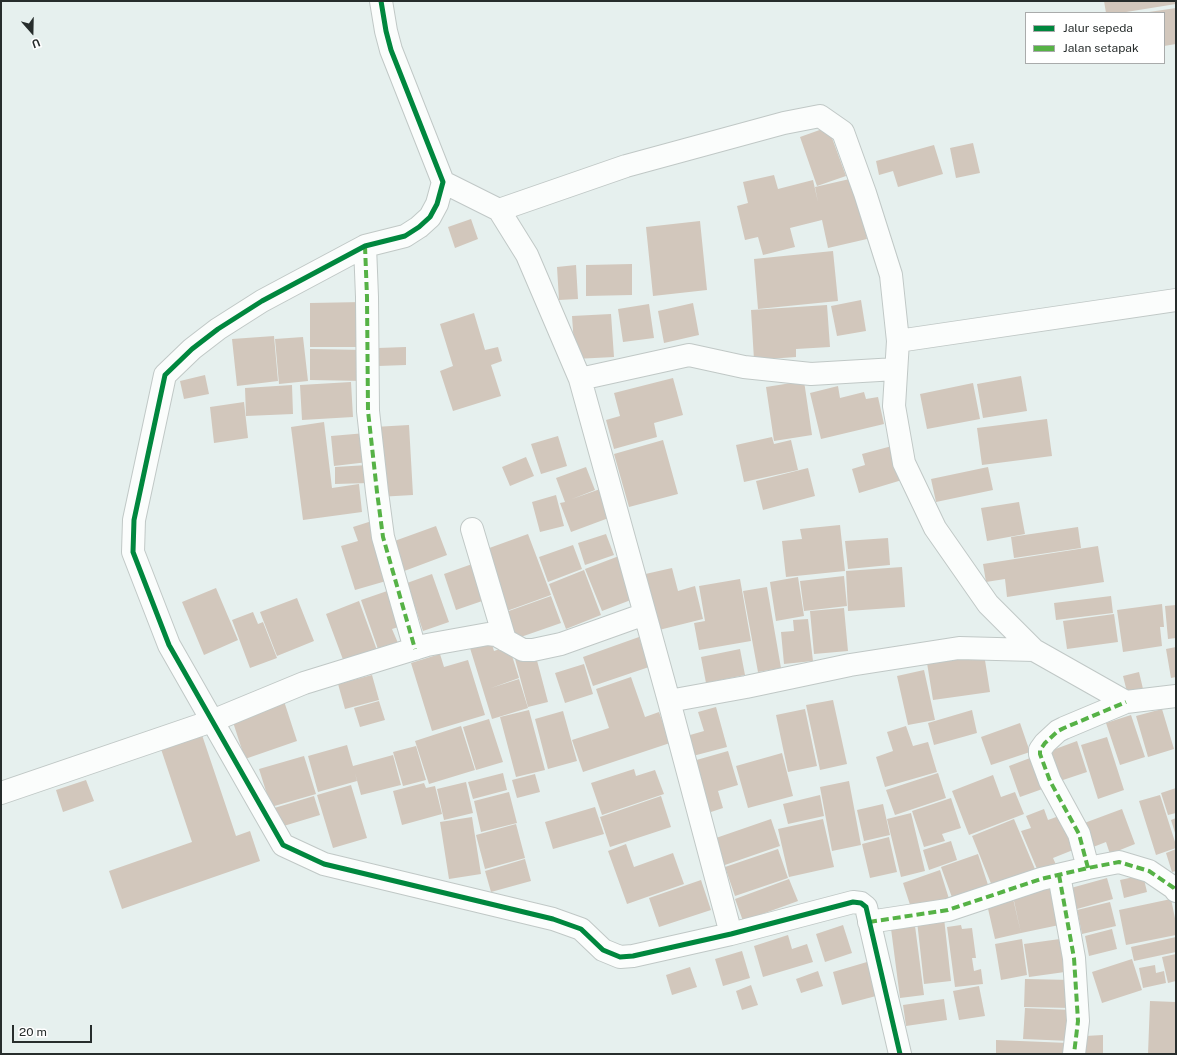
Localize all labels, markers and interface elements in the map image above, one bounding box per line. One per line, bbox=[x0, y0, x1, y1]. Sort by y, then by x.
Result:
north arrow bbox=[12, 12, 52, 52]
legend bbox=[1025, 12, 1165, 64]
text: Jalur sepeda bbox=[1063, 21, 1133, 35]
text: U bbox=[30, 36, 42, 50]
text: Jalan setapak bbox=[1063, 41, 1139, 55]
scale bar bbox=[14, 1017, 94, 1043]
text: 20 m bbox=[19, 1025, 47, 1039]

